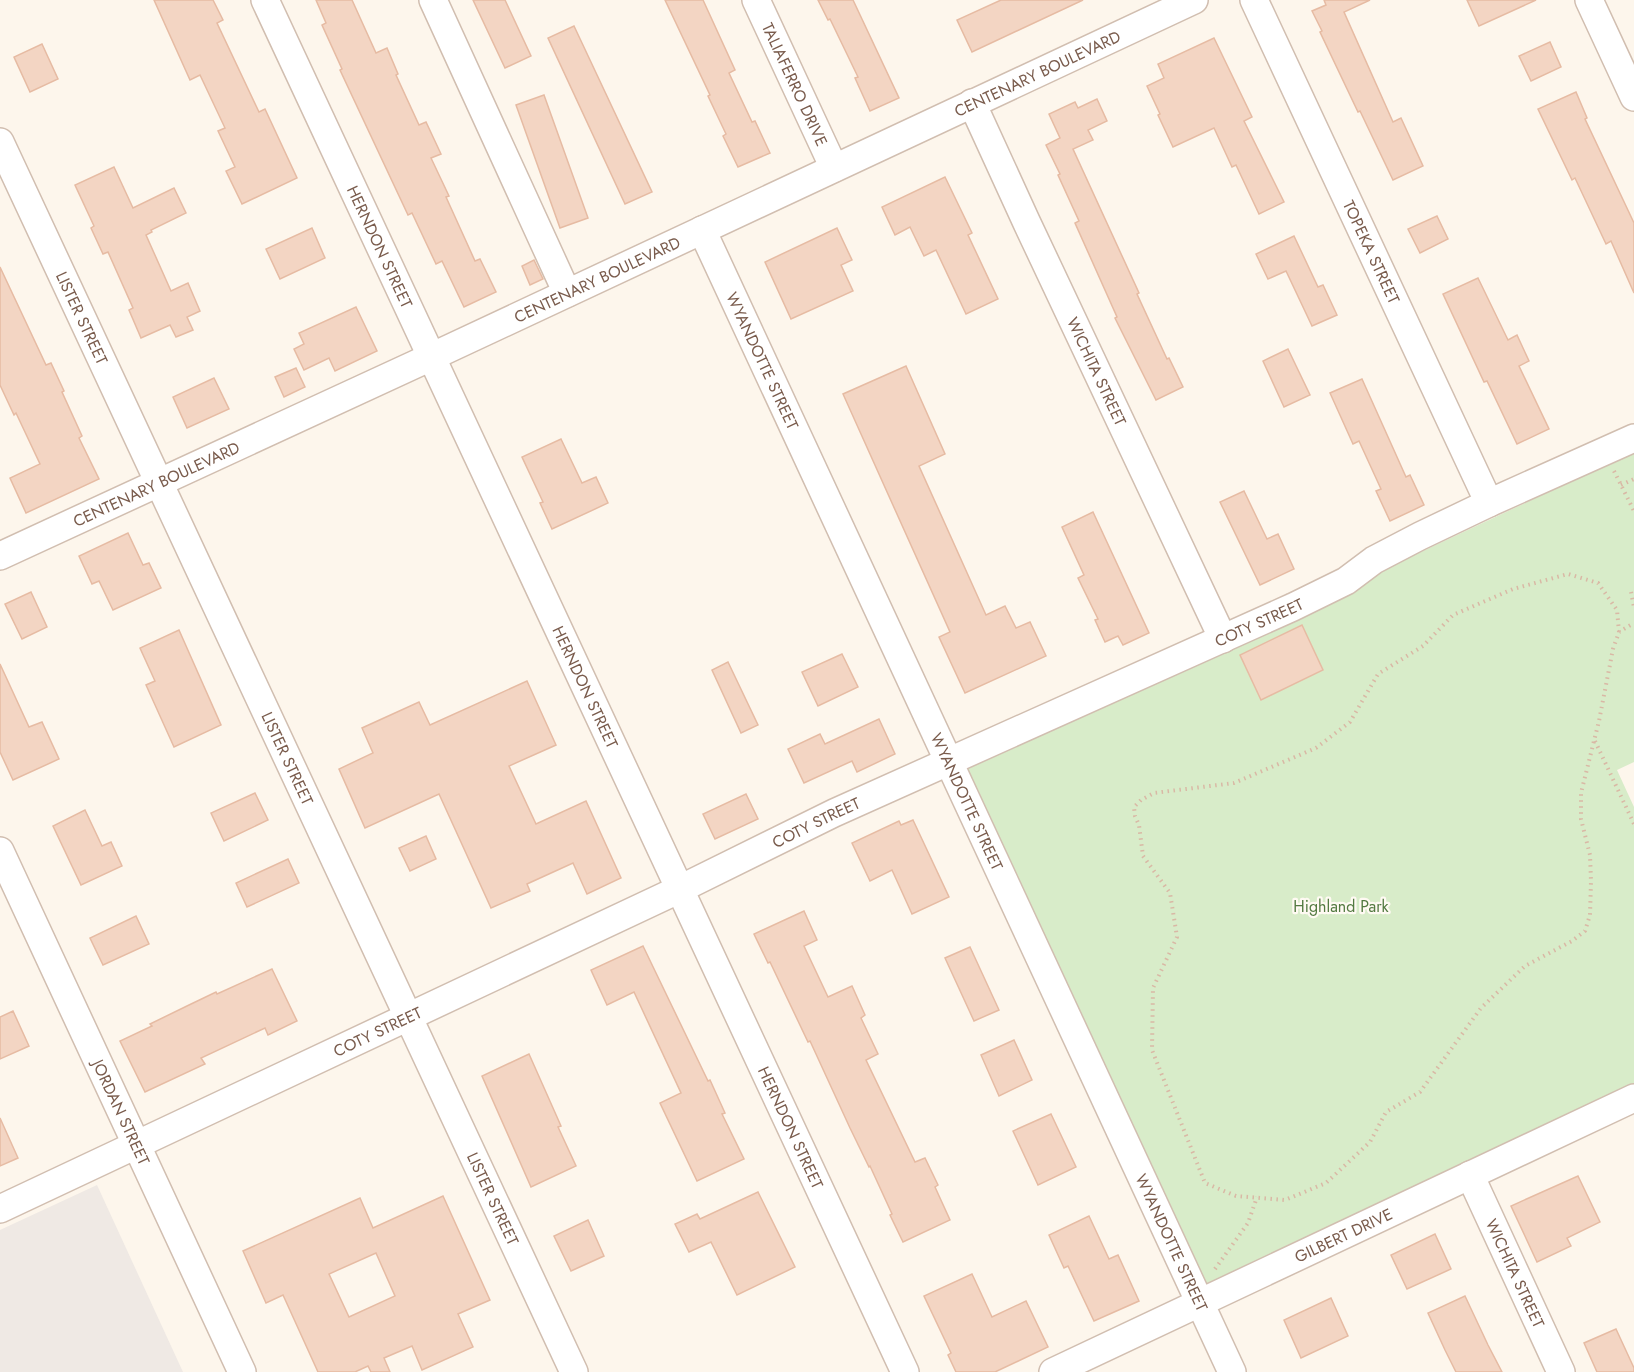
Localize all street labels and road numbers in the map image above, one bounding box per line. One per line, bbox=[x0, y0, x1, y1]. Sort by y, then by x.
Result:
street label: TALIAFERRO DRIVE bbox=[757, 19, 834, 150]
street label: CENTENARY BOULEVARD bbox=[950, 25, 1124, 122]
street label: HERNDON STREET bbox=[342, 182, 419, 312]
street label: TOPEKA STREET bbox=[1338, 196, 1406, 308]
street label: CENTENARY BOULEVARD bbox=[510, 230, 684, 328]
street label: LISTER STREET bbox=[50, 268, 114, 369]
street label: WYANDOTTE STREET bbox=[721, 288, 805, 434]
street label: WICHITA STREET bbox=[1061, 313, 1133, 430]
street label: CENTENARY BOULEVARD bbox=[69, 435, 243, 532]
street label: COTY STREET bbox=[1211, 592, 1308, 652]
street label: HERNDON STREET bbox=[547, 622, 624, 752]
street label: LISTER STREET bbox=[256, 708, 319, 809]
street label: WYANDOTTE STREET bbox=[925, 729, 1009, 874]
street label: COTY STREET bbox=[768, 791, 864, 853]
street label: COTY STREET bbox=[329, 1001, 426, 1062]
street label: JORDAN STREET bbox=[86, 1054, 156, 1169]
street label: HERNDON STREET bbox=[752, 1062, 830, 1193]
street label: LISTER STREET bbox=[461, 1148, 525, 1249]
street label: WYANDOTTE STREET bbox=[1130, 1170, 1214, 1315]
street label: GILBERT DRIVE bbox=[1291, 1202, 1396, 1268]
street label: WICHITA STREET bbox=[1480, 1215, 1551, 1332]

